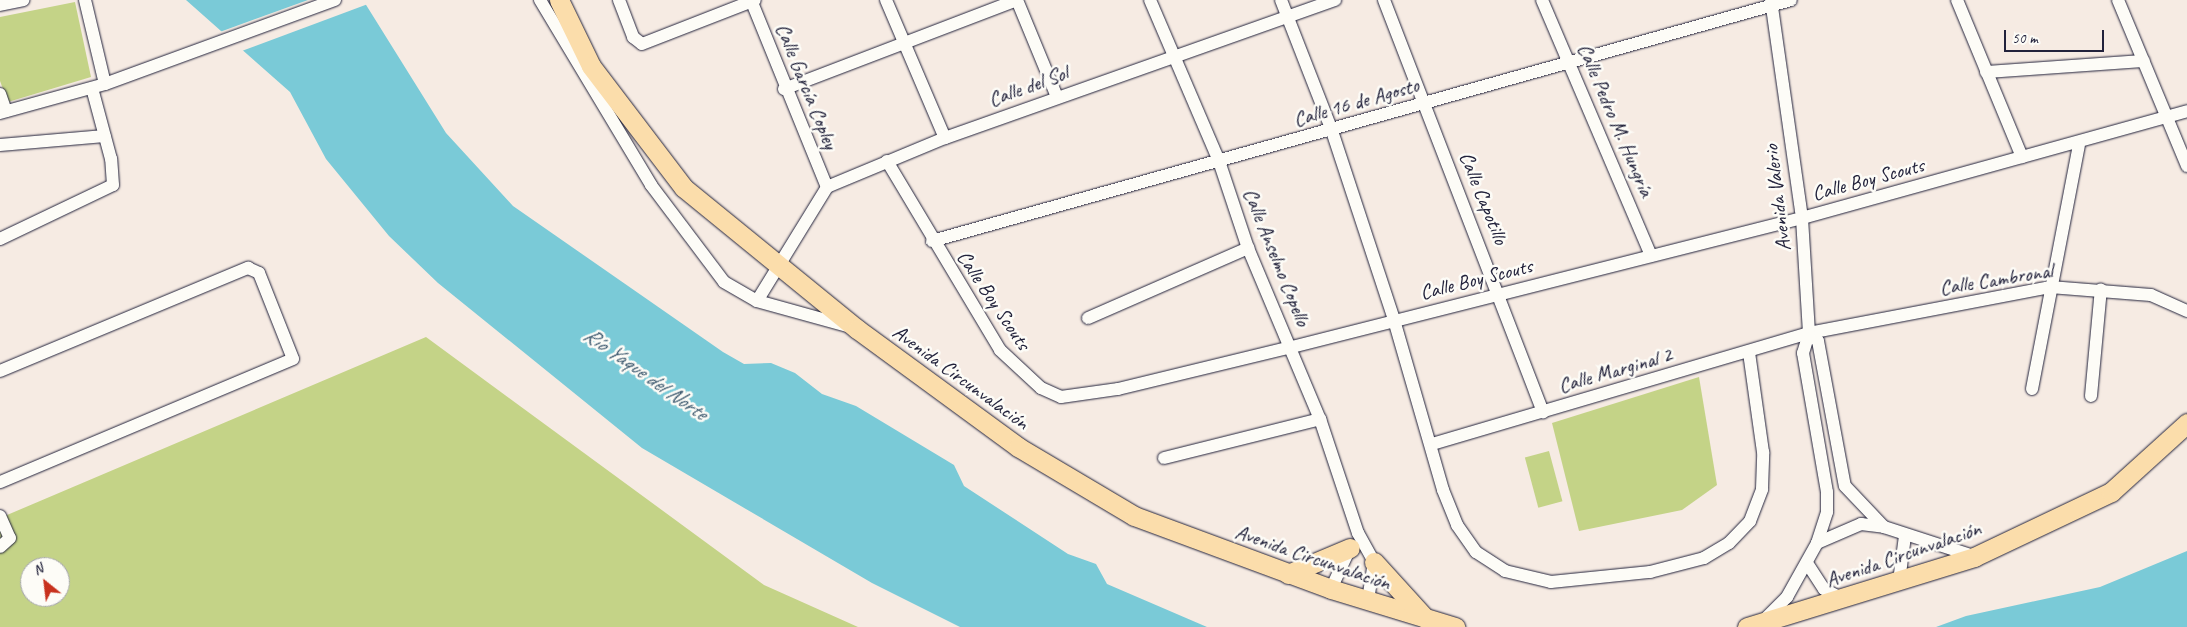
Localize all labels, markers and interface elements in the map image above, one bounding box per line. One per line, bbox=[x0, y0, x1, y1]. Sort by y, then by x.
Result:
street label: Calle García Copley bbox=[770, 19, 844, 153]
scale bar bbox=[2007, 20, 2107, 52]
text: 50 m bbox=[2012, 29, 2038, 48]
street label: Calle Pedro M. Hungría bbox=[1572, 40, 1660, 200]
street label: Calle del Sol bbox=[985, 60, 1071, 112]
street label: Calle 16 de Agosto bbox=[1290, 72, 1422, 132]
street label: Avenida Valerio bbox=[1758, 143, 1796, 253]
street label: Calle Capotillo bbox=[1454, 148, 1514, 248]
street label: Calle Boy Scouts bbox=[1809, 152, 1927, 206]
street label: Calle Anselmo Copello bbox=[1238, 184, 1316, 330]
street label: Calle Boy Scouts bbox=[951, 245, 1037, 355]
street label: Calle Boy Scouts bbox=[1417, 253, 1535, 305]
street label: Calle Cambronal bbox=[1937, 258, 2055, 300]
street label: Avenida Circunvalación bbox=[888, 319, 1034, 435]
water label: Río Yaque del Norte bbox=[578, 322, 712, 426]
street label: Calle Marginal 2 bbox=[1555, 342, 1675, 398]
street label: Avenida Circunvalación bbox=[1822, 516, 1984, 592]
street label: Avenida Circunvalación bbox=[1232, 519, 1394, 595]
north arrow bbox=[20, 557, 70, 607]
text: N bbox=[30, 560, 46, 579]

